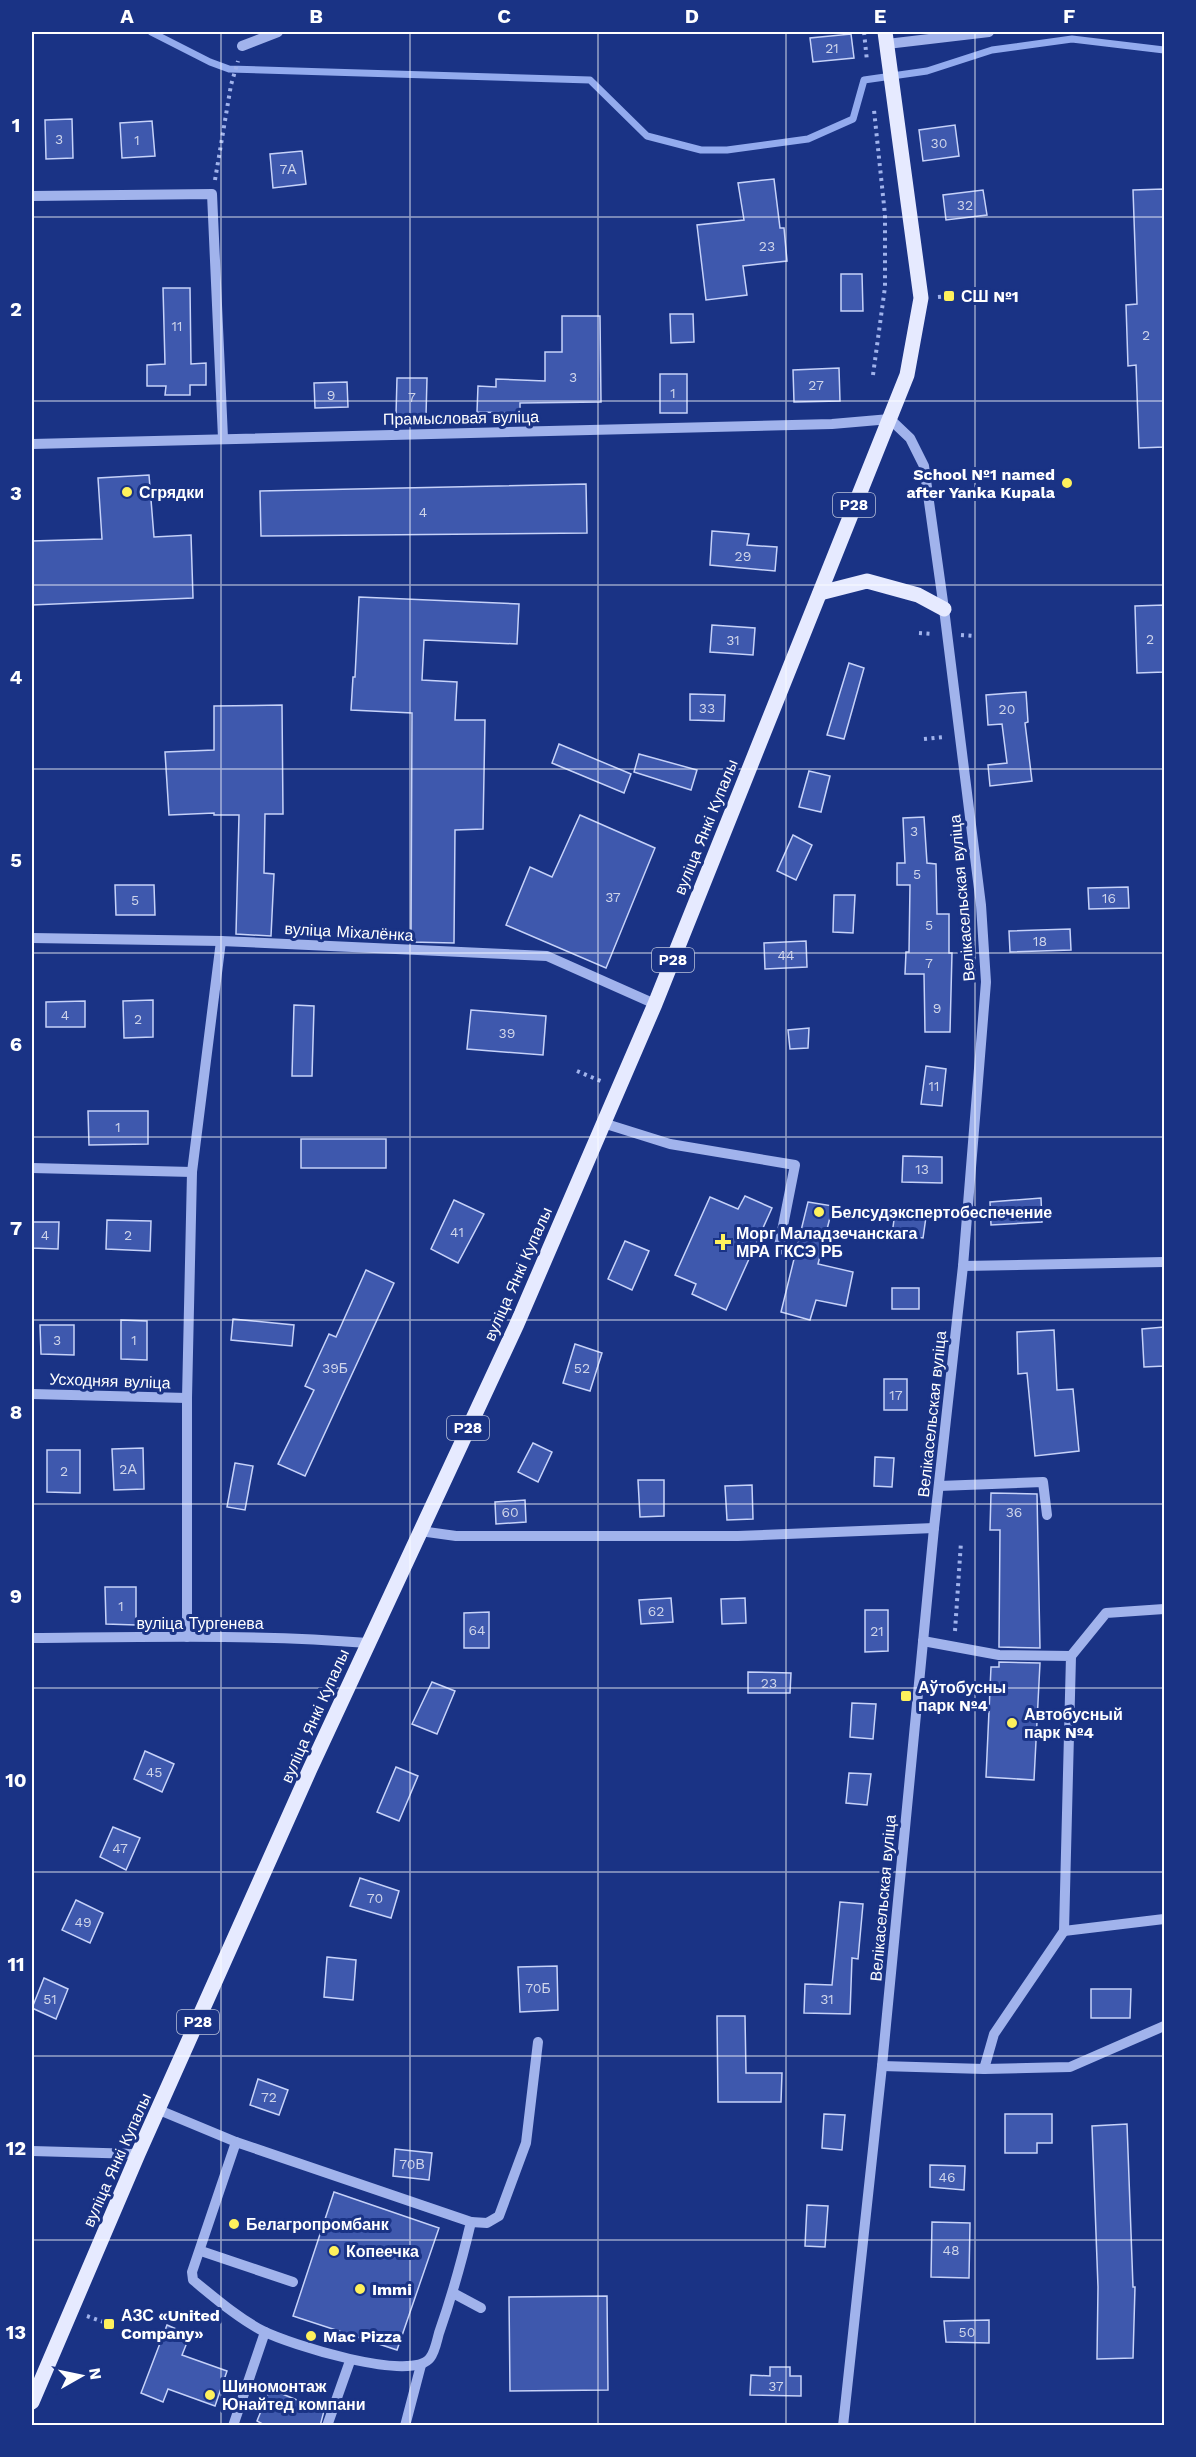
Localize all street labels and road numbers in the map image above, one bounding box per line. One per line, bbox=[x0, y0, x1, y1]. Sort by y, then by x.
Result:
street label: Прамысловая вуліца bbox=[383, 407, 539, 429]
road number: Р28 bbox=[833, 493, 875, 517]
street label: вуліца Янкі Купалы bbox=[670, 757, 742, 897]
street label: Велікасельская вуліца bbox=[945, 814, 979, 982]
street label: вуліца Міхалёнка bbox=[284, 919, 414, 945]
road number: Р28 bbox=[652, 948, 694, 972]
street label: вуліца Янкі Купалы bbox=[480, 1204, 556, 1344]
street label: Велікасельская вуліца bbox=[914, 1330, 950, 1498]
street label: Усходняя вуліца bbox=[49, 1369, 171, 1393]
road number: Р28 bbox=[447, 1416, 489, 1440]
street label: вуліца Тургенева bbox=[136, 1614, 264, 1633]
street label: вуліца Янкі Купалы bbox=[277, 1646, 353, 1786]
street label: Велікасельская вуліца bbox=[866, 1814, 900, 1982]
road number: Р28 bbox=[177, 2010, 219, 2034]
street label: вуліца Янкі Купалы bbox=[79, 2090, 155, 2230]

